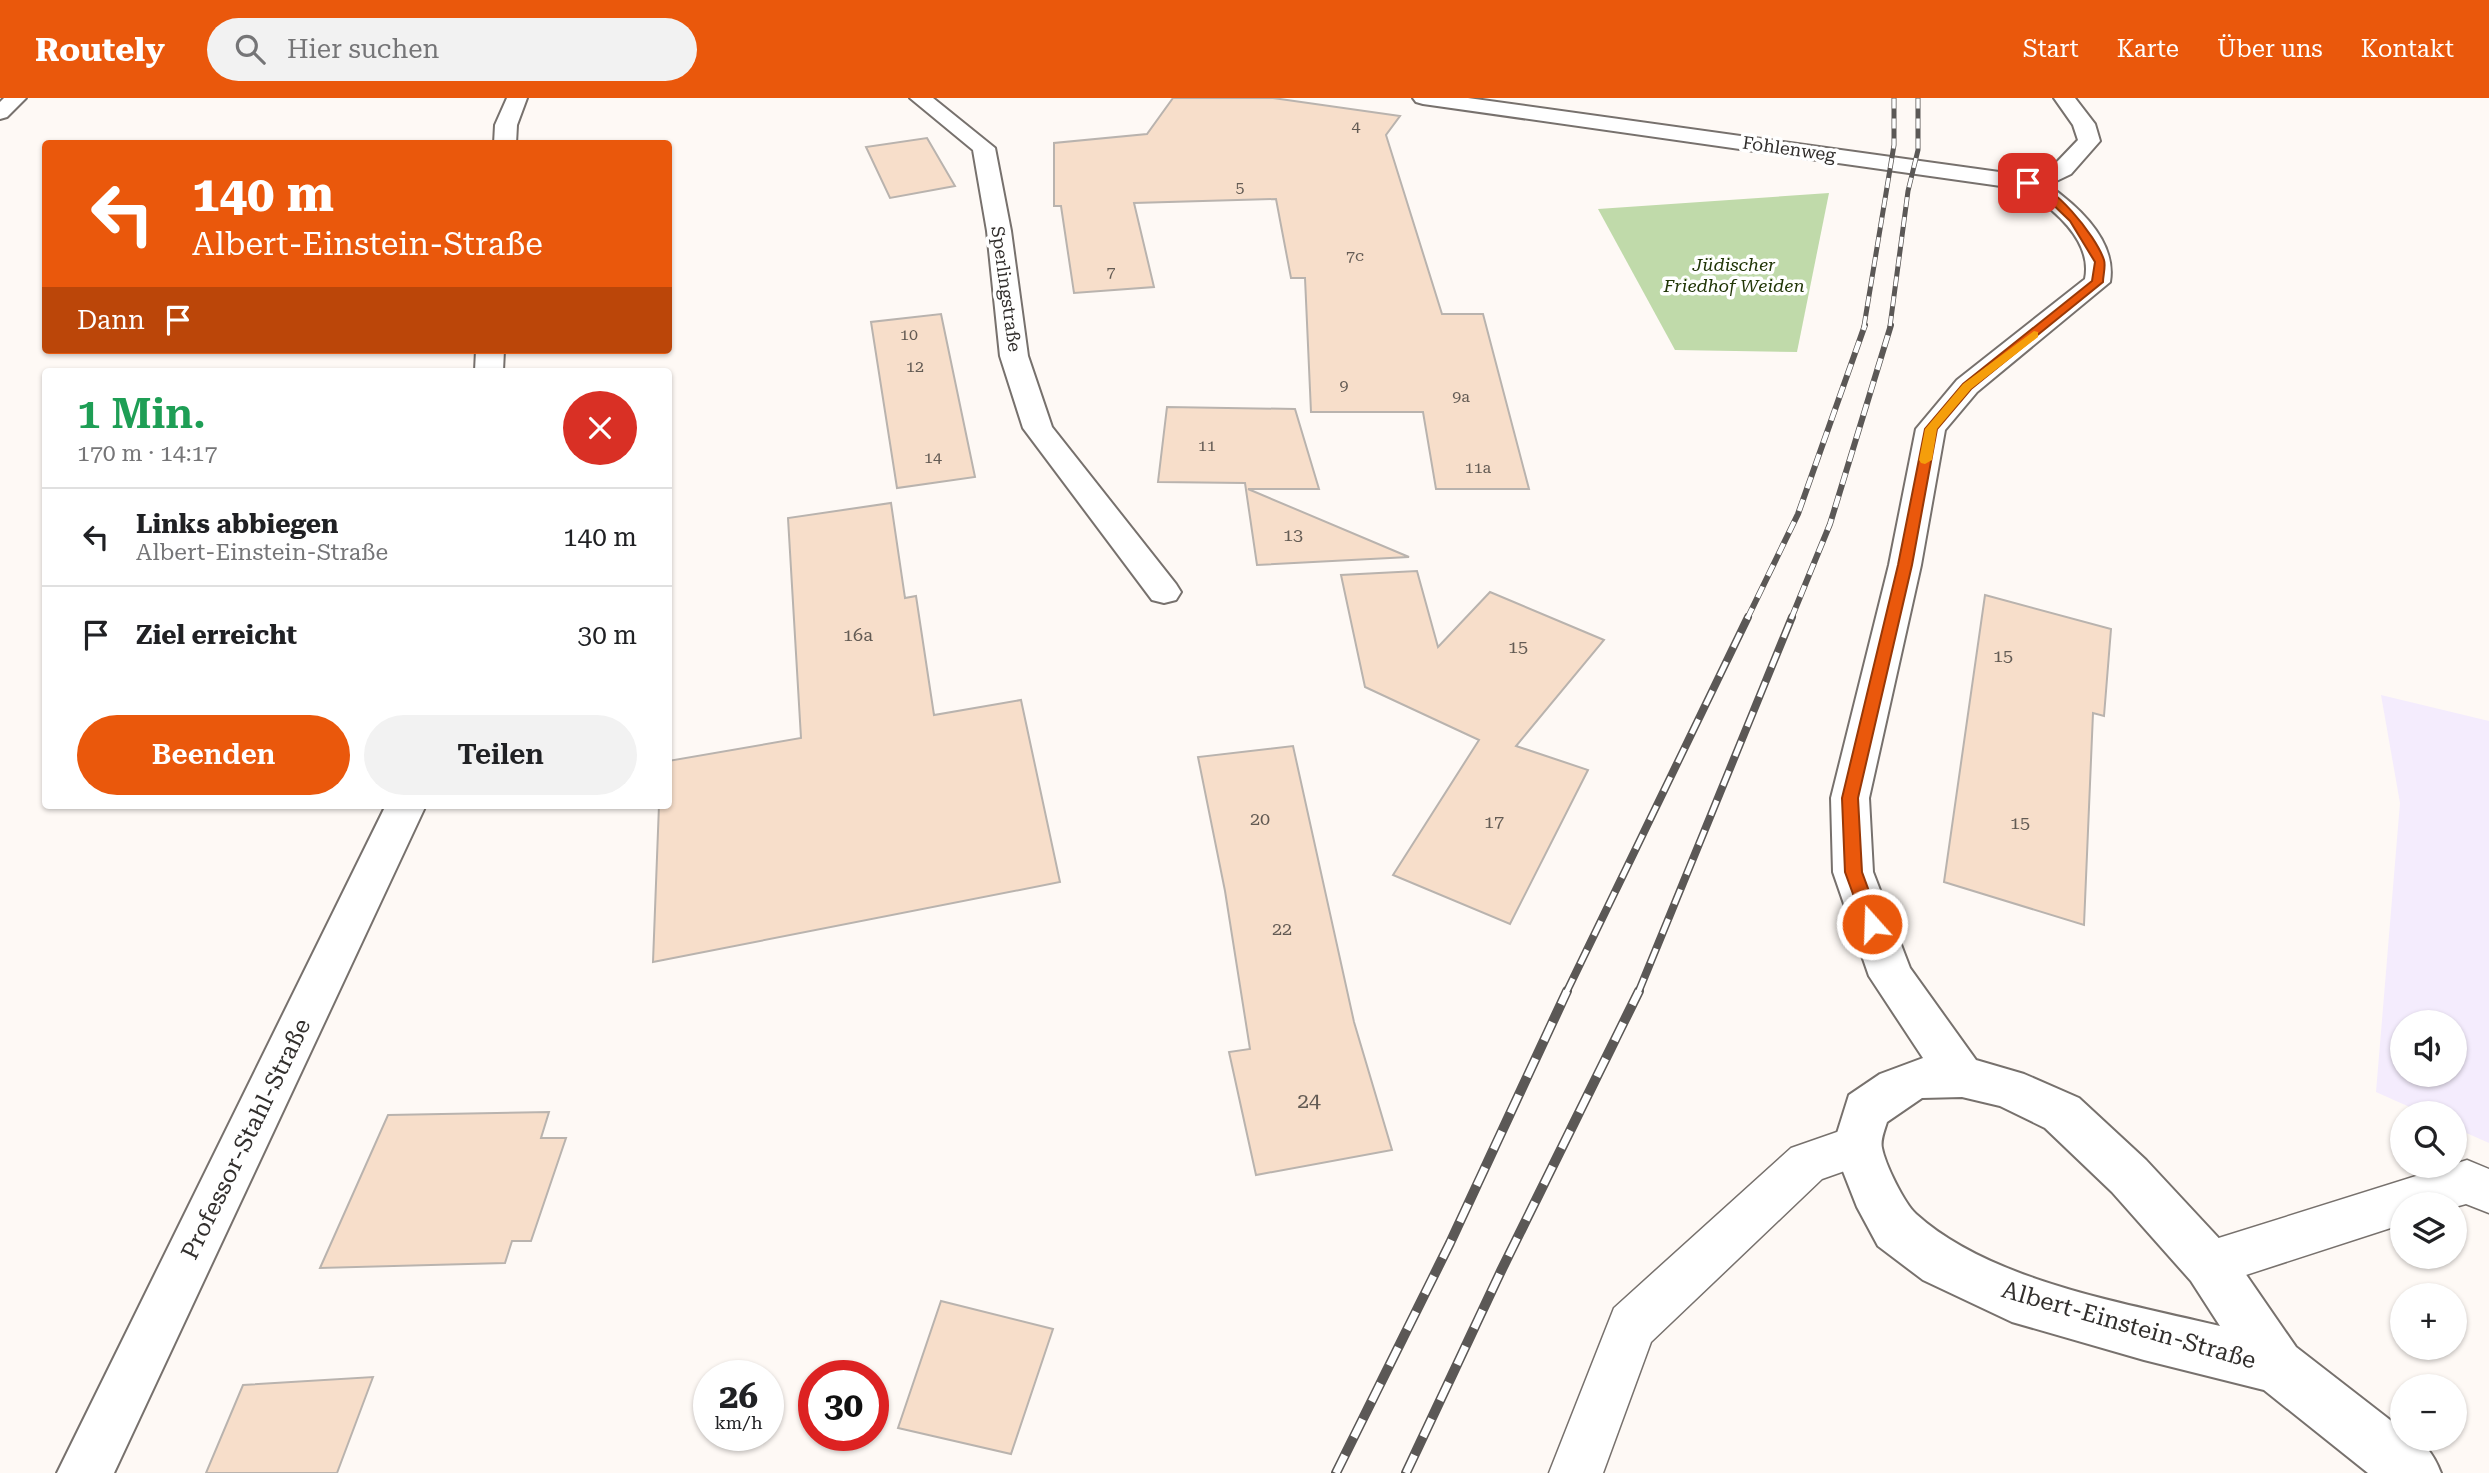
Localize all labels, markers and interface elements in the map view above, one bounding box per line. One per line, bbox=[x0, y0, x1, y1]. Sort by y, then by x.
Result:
search box bbox=[207, 18, 697, 81]
text: Routely bbox=[35, 30, 165, 69]
icon: search bbox=[231, 30, 269, 68]
text: Hier suchen bbox=[287, 34, 439, 64]
text: Start bbox=[2023, 35, 2079, 63]
text: Karte bbox=[2117, 35, 2179, 63]
text: Über uns bbox=[2217, 35, 2323, 63]
text: Kontakt bbox=[2361, 35, 2454, 63]
house number: 4 bbox=[1352, 117, 1361, 136]
street label: Fohlenweg bbox=[1741, 132, 1838, 166]
pin bbox=[1998, 153, 2058, 213]
icon: arrive bbox=[2009, 164, 2047, 202]
text: 140 m bbox=[192, 166, 334, 223]
icon: left bbox=[77, 168, 168, 259]
house number: 5 bbox=[1236, 178, 1245, 197]
text: Albert-Einstein-Straße bbox=[192, 225, 543, 263]
street label: Sperlingstraße bbox=[987, 225, 1026, 353]
house number: 7c bbox=[1346, 246, 1364, 265]
park label: Jüdischer Friedhof Weiden bbox=[1662, 254, 1805, 296]
house number: 7 bbox=[1107, 262, 1116, 281]
icon: arrive bbox=[159, 301, 197, 339]
text: Dann bbox=[77, 305, 145, 335]
house number: 10 bbox=[900, 325, 918, 344]
house number: 12 bbox=[906, 357, 924, 376]
house number: 9 bbox=[1340, 376, 1349, 395]
house number: 9a bbox=[1452, 387, 1470, 406]
text: 1 Min. bbox=[77, 389, 206, 438]
button: close bbox=[563, 391, 637, 465]
house number: 11 bbox=[1198, 436, 1216, 455]
text: 170 m · 14:17 bbox=[77, 440, 217, 467]
house number: 14 bbox=[924, 448, 942, 467]
house number: 11a bbox=[1465, 458, 1492, 477]
text: Links abbiegen bbox=[136, 509, 339, 539]
icon: left bbox=[77, 518, 115, 556]
text: 140 m bbox=[563, 522, 637, 552]
house number: 13 bbox=[1283, 524, 1303, 545]
text: Albert-Einstein-Straße bbox=[136, 539, 388, 566]
icon: arrive bbox=[77, 616, 115, 654]
text: Ziel erreicht bbox=[136, 620, 297, 650]
text: 30 m bbox=[578, 620, 637, 650]
house number: 16a bbox=[843, 624, 873, 645]
house number: 15 bbox=[1508, 636, 1528, 657]
house number: 15 bbox=[1993, 645, 2013, 666]
button: Beenden bbox=[77, 715, 350, 795]
button: Teilen bbox=[364, 715, 637, 795]
house number: 20 bbox=[1250, 808, 1270, 829]
house number: 17 bbox=[1484, 811, 1504, 832]
house number: 15 bbox=[2010, 812, 2030, 833]
position arrow bbox=[1835, 887, 1909, 961]
house number: 22 bbox=[1272, 918, 1292, 939]
map controls bbox=[2390, 1010, 2467, 1451]
button: sound bbox=[2390, 1010, 2467, 1087]
street label: Professor-Stahl-Straße bbox=[175, 1014, 317, 1264]
house number: 24 bbox=[1297, 1089, 1321, 1113]
button: search bbox=[2390, 1101, 2467, 1178]
button: layers bbox=[2390, 1192, 2467, 1269]
street label: Albert-Einstein-Straße bbox=[1999, 1275, 2259, 1375]
button: + bbox=[2390, 1283, 2467, 1360]
speed limit sign: 30 bbox=[798, 1360, 889, 1451]
button: − bbox=[2390, 1374, 2467, 1451]
text: 26 bbox=[719, 1376, 758, 1417]
text: km/h bbox=[714, 1412, 763, 1433]

